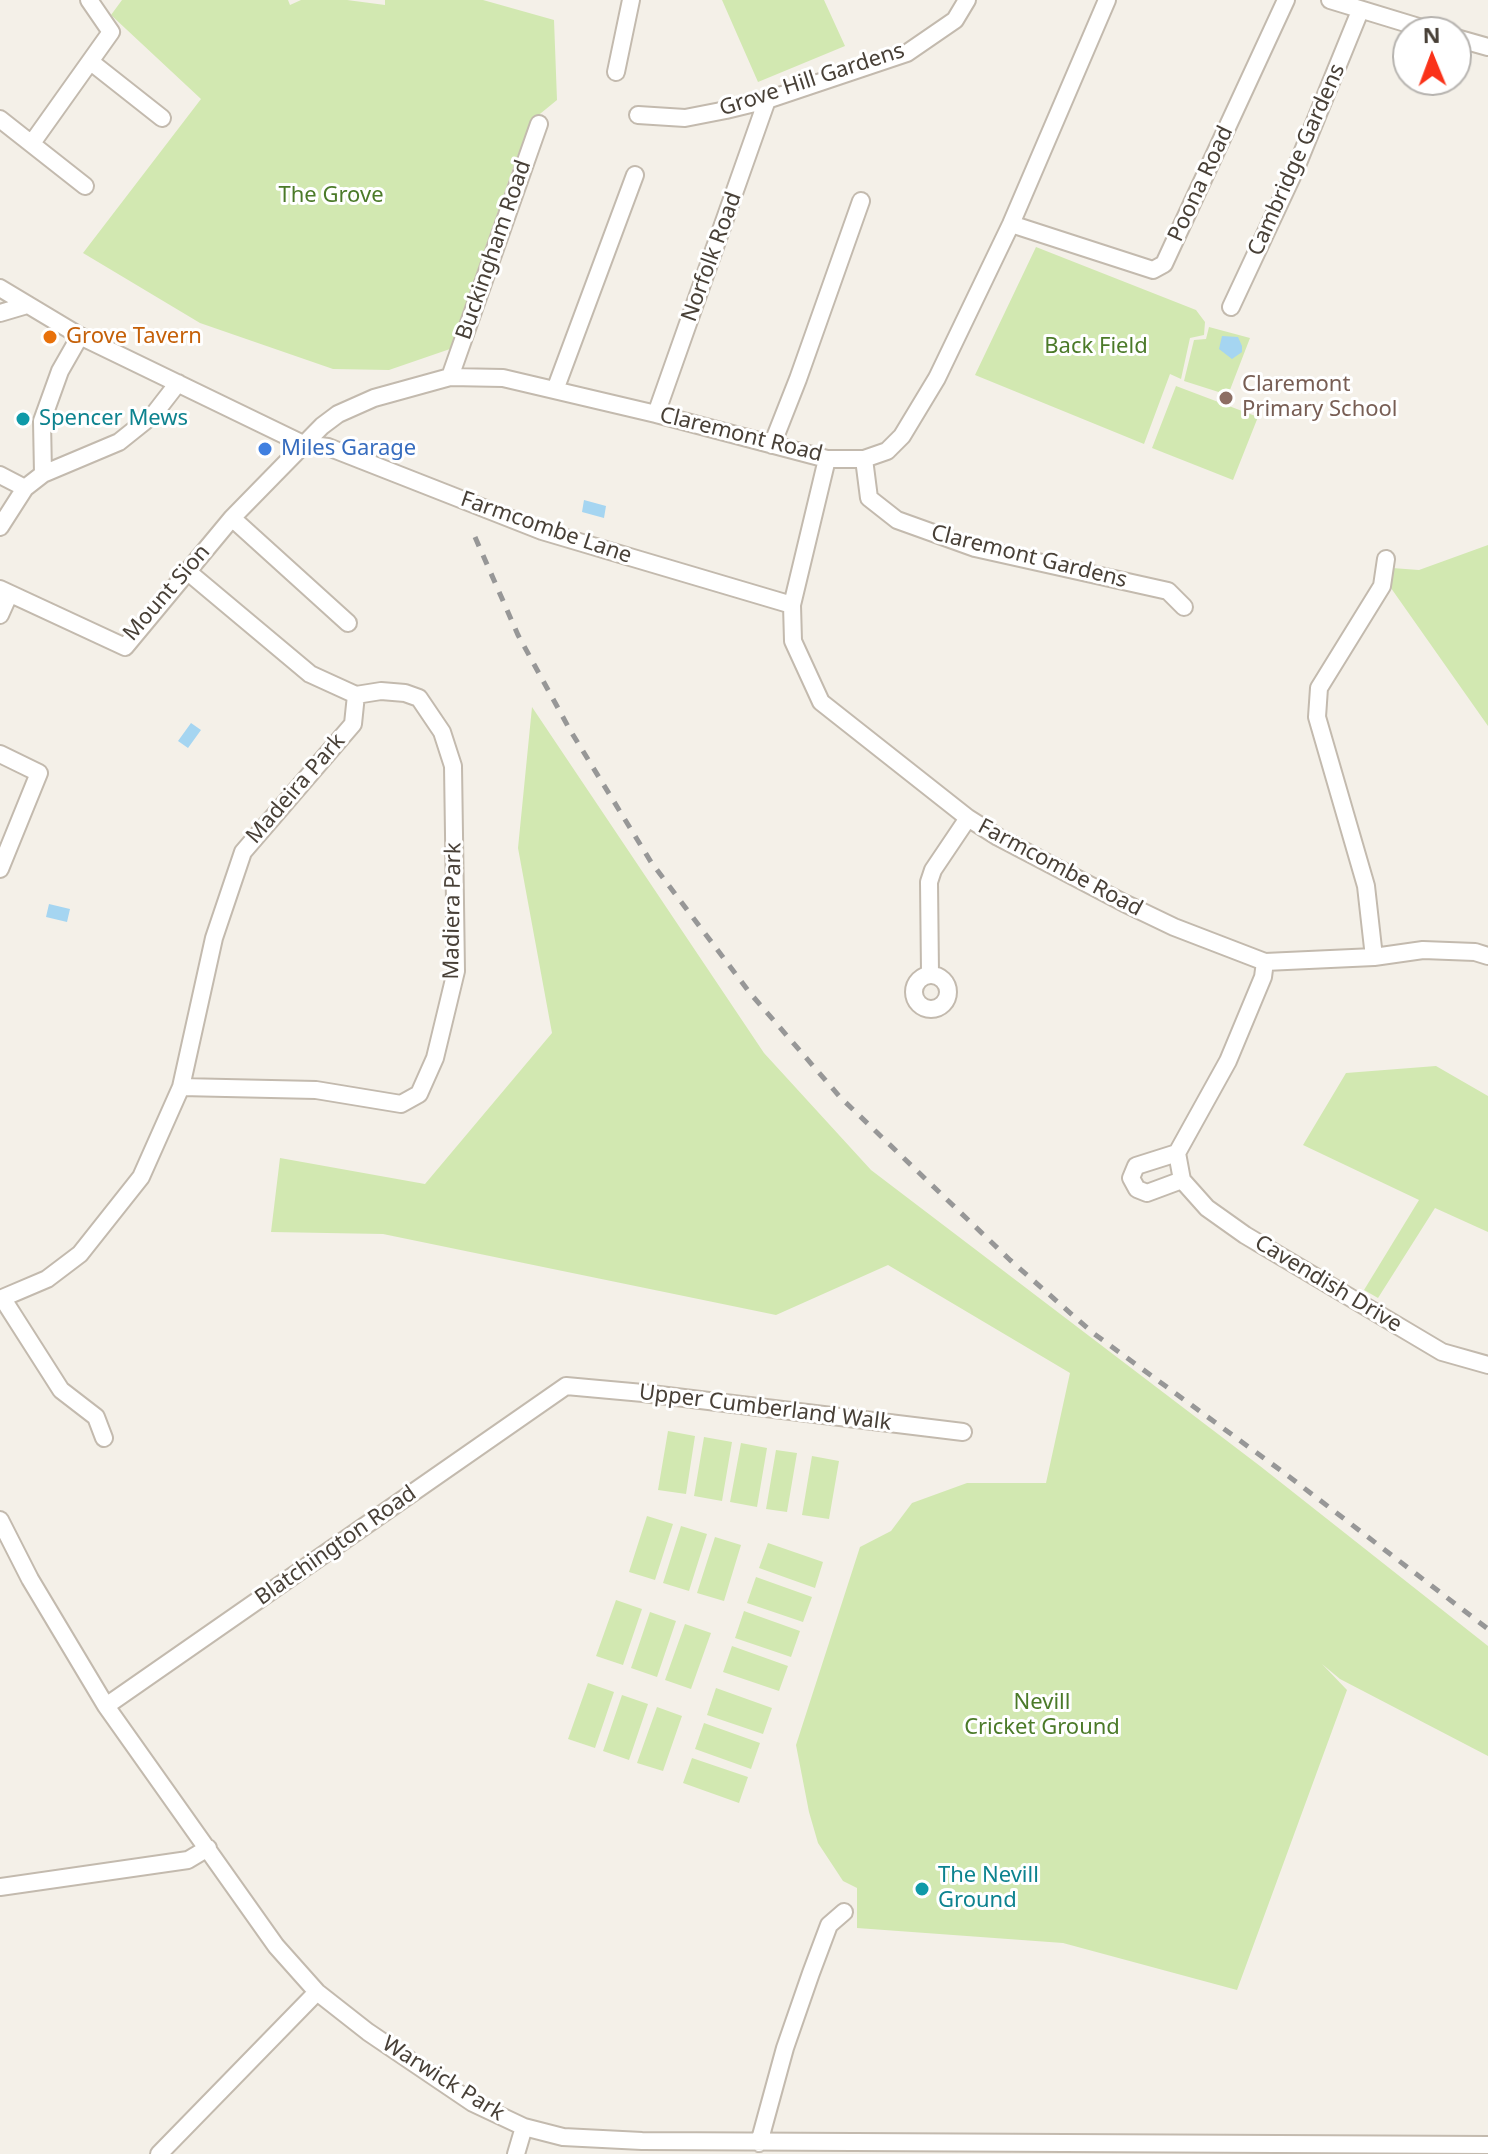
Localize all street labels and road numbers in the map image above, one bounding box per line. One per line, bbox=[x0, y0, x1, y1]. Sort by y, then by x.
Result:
street label: Grove Hill Gardens bbox=[716, 38, 908, 122]
street label: Cambridge Gardens bbox=[1243, 60, 1351, 260]
street label: Poona Road bbox=[1163, 122, 1239, 246]
street label: Buckingham Road bbox=[451, 157, 537, 343]
street label: Norfolk Road bbox=[676, 189, 748, 325]
street label: Claremont Road bbox=[657, 402, 825, 468]
street label: Farmcombe Lane bbox=[457, 486, 635, 570]
street label: Claremont Gardens bbox=[928, 520, 1130, 594]
street label: Mount Sion bbox=[118, 540, 216, 646]
street label: Madeira Park bbox=[241, 729, 351, 849]
street label: Farmcombe Road bbox=[973, 814, 1147, 922]
street label: Madiera Park bbox=[439, 842, 467, 980]
street label: Cavendish Drive bbox=[1250, 1230, 1406, 1338]
street label: Upper Cumberland Walk bbox=[637, 1379, 893, 1437]
street label: Blatchington Road bbox=[250, 1481, 422, 1611]
street label: Warwick Park bbox=[377, 2031, 509, 2127]

